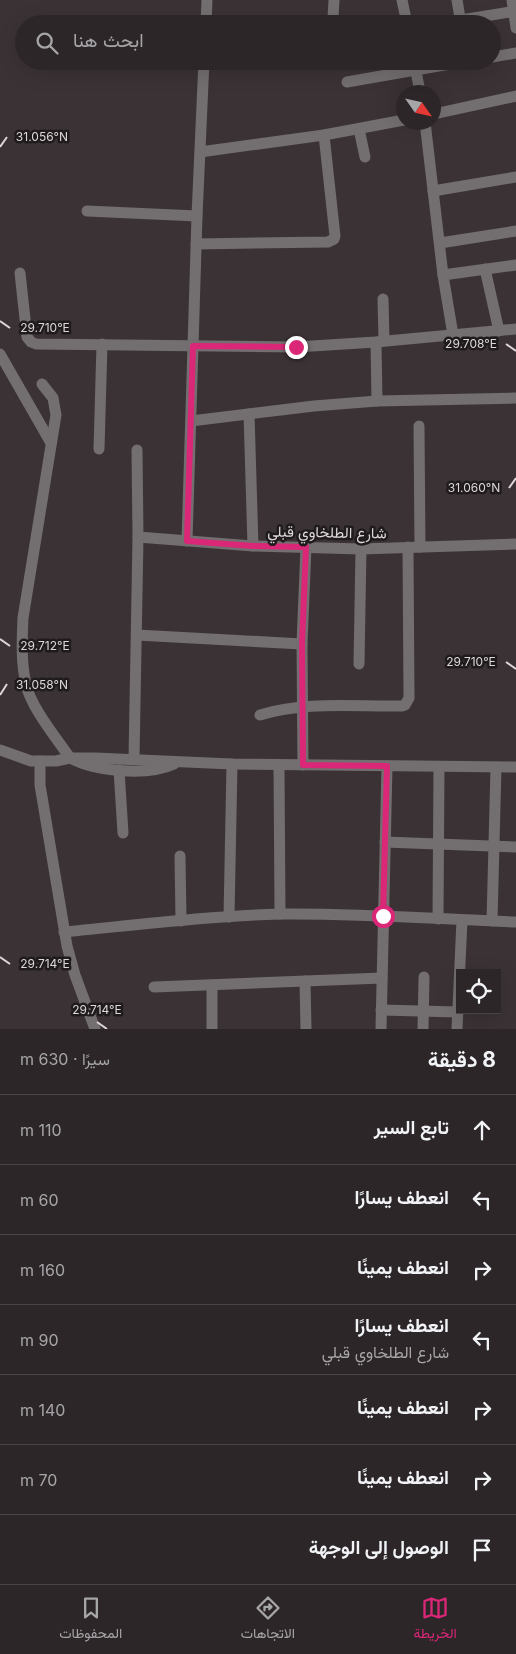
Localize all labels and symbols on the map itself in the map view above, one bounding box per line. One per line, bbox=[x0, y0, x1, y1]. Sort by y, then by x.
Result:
north arrow bbox=[396, 85, 441, 130]
text: 31.056°N bbox=[16, 129, 68, 144]
text: 29.710°E bbox=[20, 320, 70, 335]
route end bbox=[285, 336, 308, 359]
text: 29.708°E bbox=[445, 336, 497, 351]
text: 31.060°N bbox=[448, 480, 500, 495]
street label: شارع الطلخاوي قبلي bbox=[267, 521, 387, 547]
text: 29.712°E bbox=[20, 638, 70, 653]
text: 29.710°E bbox=[446, 654, 496, 669]
text: 31.058°N bbox=[16, 677, 68, 692]
route start bbox=[372, 905, 395, 928]
text: 29.714°E bbox=[20, 956, 70, 971]
text: 29.714°E bbox=[72, 1002, 122, 1017]

